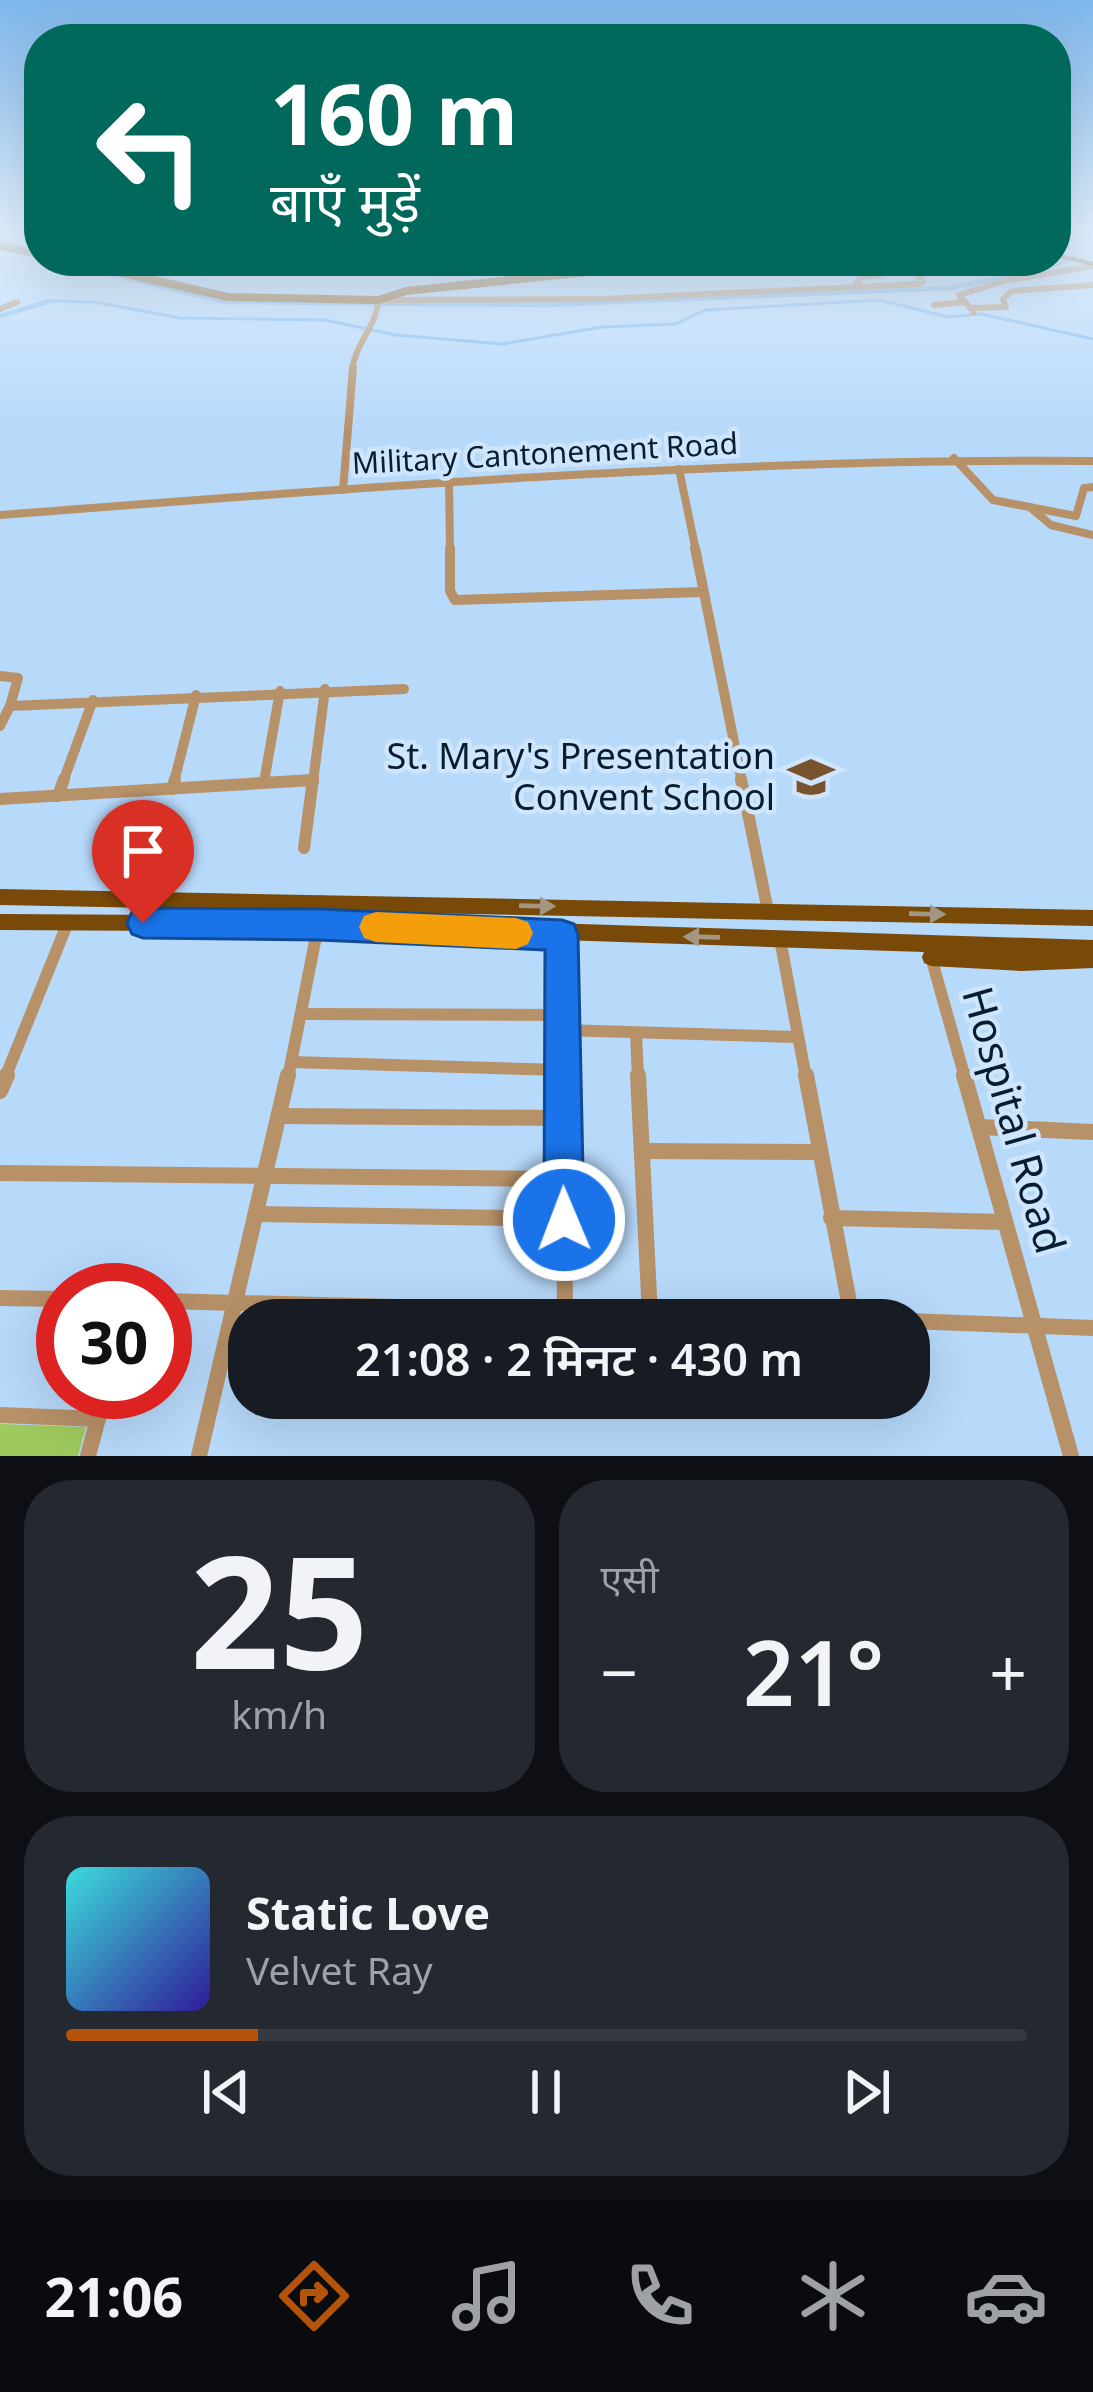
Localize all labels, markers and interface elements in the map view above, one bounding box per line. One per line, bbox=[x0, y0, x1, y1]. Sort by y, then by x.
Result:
text: 160 m bbox=[270, 55, 518, 170]
icon: left bbox=[72, 72, 228, 228]
text: बाएँ मुड़ें bbox=[270, 164, 420, 238]
street label: Military Cantonement Road bbox=[351, 422, 739, 483]
place label: St. Mary's Presentation Convent School bbox=[387, 731, 775, 821]
school or university icon: St. Mary's Presentation Convent School bbox=[786, 752, 836, 802]
pin bbox=[92, 800, 194, 923]
icon: arrive bbox=[110, 818, 176, 884]
one-way arrow bbox=[519, 896, 557, 915]
one-way arrow bbox=[909, 905, 947, 924]
one-way arrow bbox=[682, 928, 720, 947]
street label: Hospital Road bbox=[950, 980, 1081, 1259]
position arrow bbox=[501, 1157, 627, 1283]
speed limit sign: 30 bbox=[36, 1263, 192, 1419]
text: 21:08 · 2 मिनट · 430 m bbox=[355, 1328, 803, 1389]
text: 25 bbox=[190, 1502, 368, 1715]
text: एसी bbox=[601, 1551, 659, 1604]
text: 21° bbox=[743, 1610, 884, 1732]
text: − bbox=[601, 1626, 638, 1716]
text: + bbox=[989, 1626, 1027, 1716]
text: km/h bbox=[231, 1687, 327, 1740]
text: Static Love bbox=[246, 1882, 490, 1943]
text: Velvet Ray bbox=[246, 1943, 433, 1996]
icon: previous bbox=[193, 2059, 259, 2125]
icon: pause bbox=[513, 2059, 579, 2125]
icon: next bbox=[834, 2059, 900, 2125]
icon: directions bbox=[272, 2254, 356, 2338]
icon: music bbox=[445, 2254, 529, 2338]
icon: phone bbox=[618, 2254, 702, 2338]
icon: climate bbox=[791, 2254, 875, 2338]
icon: car bbox=[964, 2254, 1048, 2338]
text: 21:06 bbox=[45, 2259, 183, 2333]

